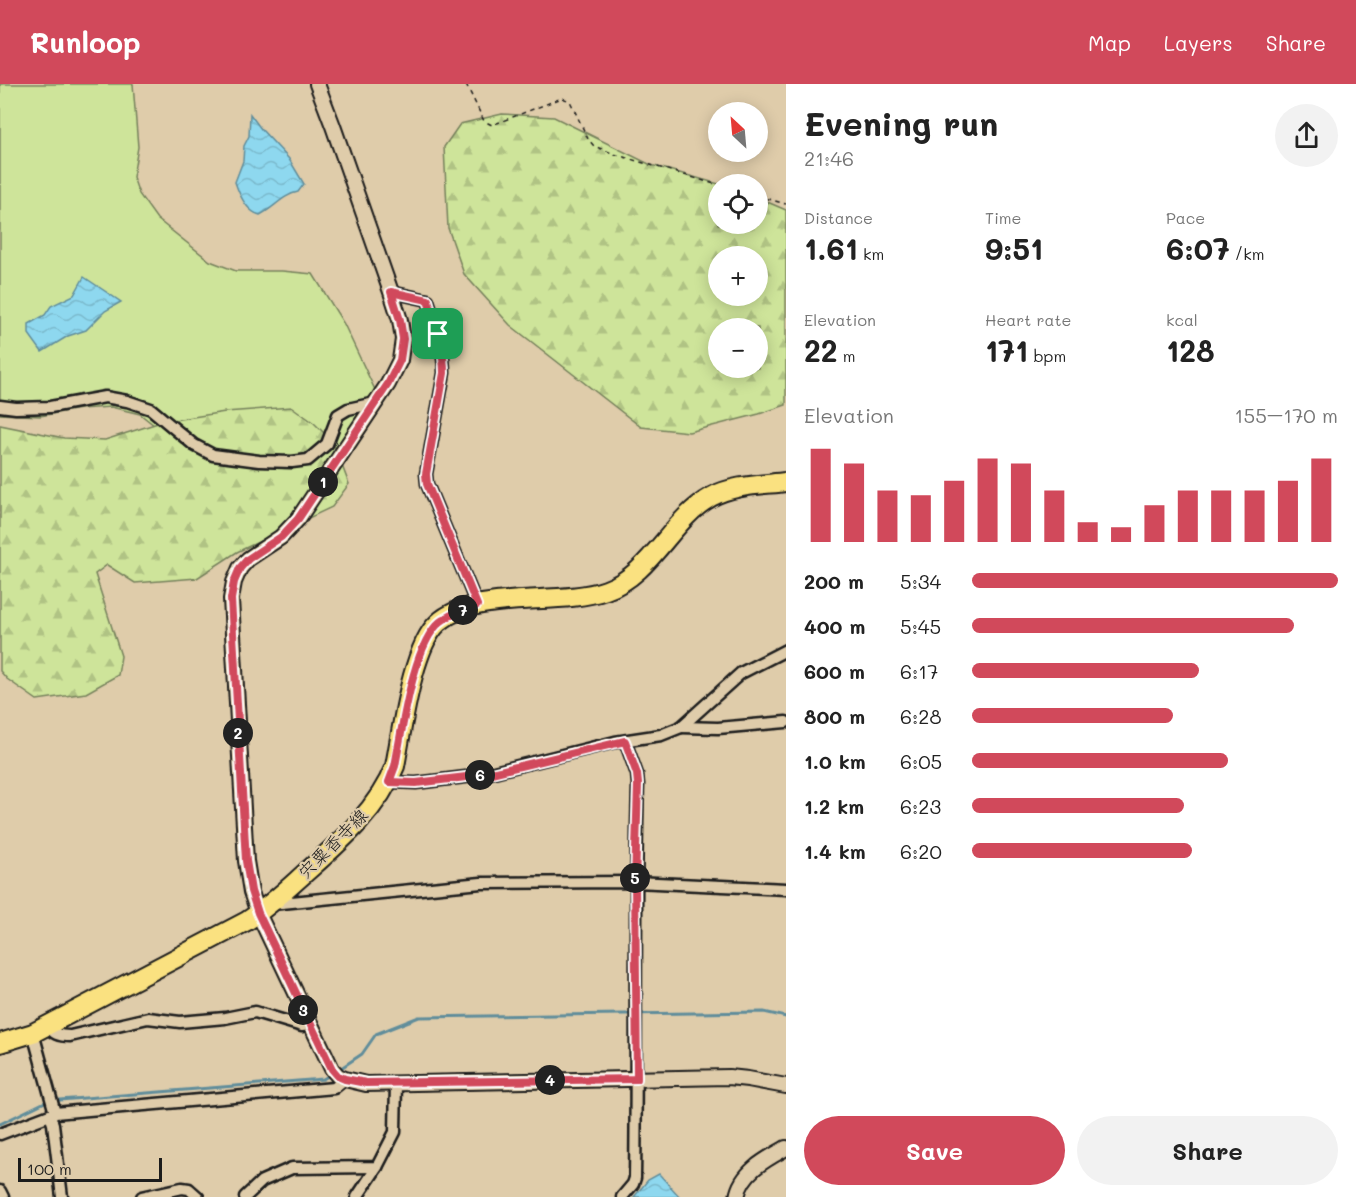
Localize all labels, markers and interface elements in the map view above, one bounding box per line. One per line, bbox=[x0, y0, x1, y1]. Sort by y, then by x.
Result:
text: Runloop bbox=[30, 24, 141, 60]
text: Map bbox=[1088, 29, 1131, 56]
text: Layers bbox=[1164, 29, 1233, 56]
text: Share bbox=[1266, 29, 1326, 56]
text: Evening run bbox=[804, 101, 998, 144]
north arrow bbox=[708, 102, 768, 162]
map controls bbox=[708, 102, 768, 378]
button: share bbox=[1275, 104, 1338, 167]
text: 21:46 bbox=[804, 145, 854, 171]
button: locate bbox=[708, 174, 768, 234]
text: Distance bbox=[804, 207, 873, 228]
text: Time bbox=[985, 207, 1021, 228]
text: Pace bbox=[1166, 207, 1205, 228]
text: 1.61 bbox=[804, 228, 858, 268]
text: 9:51 bbox=[985, 228, 1043, 268]
text: 6:07 bbox=[1166, 228, 1230, 268]
text: km bbox=[858, 243, 884, 264]
text: /km bbox=[1230, 243, 1264, 264]
button: + bbox=[708, 246, 768, 306]
pin bbox=[412, 308, 463, 359]
text: Elevation bbox=[804, 309, 876, 330]
text: Heart rate bbox=[985, 309, 1071, 330]
text: kcal bbox=[1166, 309, 1198, 330]
icon: arrive bbox=[421, 317, 454, 350]
button: − bbox=[708, 318, 768, 378]
text: 22 bbox=[804, 330, 838, 370]
text: 171 bbox=[985, 330, 1028, 370]
text: 128 bbox=[1166, 330, 1215, 370]
text: m bbox=[838, 345, 855, 366]
text: bpm bbox=[1028, 345, 1066, 366]
text: Elevation bbox=[804, 402, 894, 428]
text: 155–170 m bbox=[1235, 402, 1338, 428]
pin: 1 bbox=[308, 467, 338, 497]
text: 1 bbox=[319, 471, 327, 492]
text: 200 m bbox=[804, 568, 864, 594]
text: 5:34 bbox=[900, 568, 941, 594]
pin: 7 bbox=[448, 595, 478, 625]
text: 7 bbox=[459, 599, 467, 620]
text: 400 m bbox=[804, 613, 865, 639]
text: 5:45 bbox=[900, 613, 941, 639]
text: 600 m bbox=[804, 658, 865, 684]
text: 6:17 bbox=[900, 658, 938, 684]
text: 800 m bbox=[804, 703, 865, 729]
text: 6:28 bbox=[900, 703, 942, 729]
pin: 2 bbox=[223, 718, 253, 748]
text: 2 bbox=[234, 722, 242, 743]
text: 1.0 km bbox=[804, 748, 866, 774]
text: 6:05 bbox=[900, 748, 942, 774]
pin: 6 bbox=[465, 760, 495, 790]
text: 6 bbox=[475, 764, 485, 785]
text: 1.2 km bbox=[804, 793, 864, 819]
text: 6:23 bbox=[900, 793, 941, 819]
street label: 宍粟香寺線 bbox=[292, 803, 373, 884]
text: 1.4 km bbox=[804, 838, 866, 864]
text: 6:20 bbox=[900, 838, 942, 864]
pin: 5 bbox=[620, 863, 650, 893]
text: 5 bbox=[630, 867, 640, 888]
pin: 3 bbox=[288, 995, 318, 1025]
text: 3 bbox=[298, 999, 308, 1020]
pin: 4 bbox=[535, 1065, 565, 1095]
text: 4 bbox=[545, 1069, 555, 1090]
button: Save bbox=[804, 1116, 1065, 1185]
button: Share bbox=[1077, 1116, 1338, 1185]
scale bar bbox=[18, 1155, 162, 1182]
text: 100 m bbox=[27, 1158, 72, 1179]

